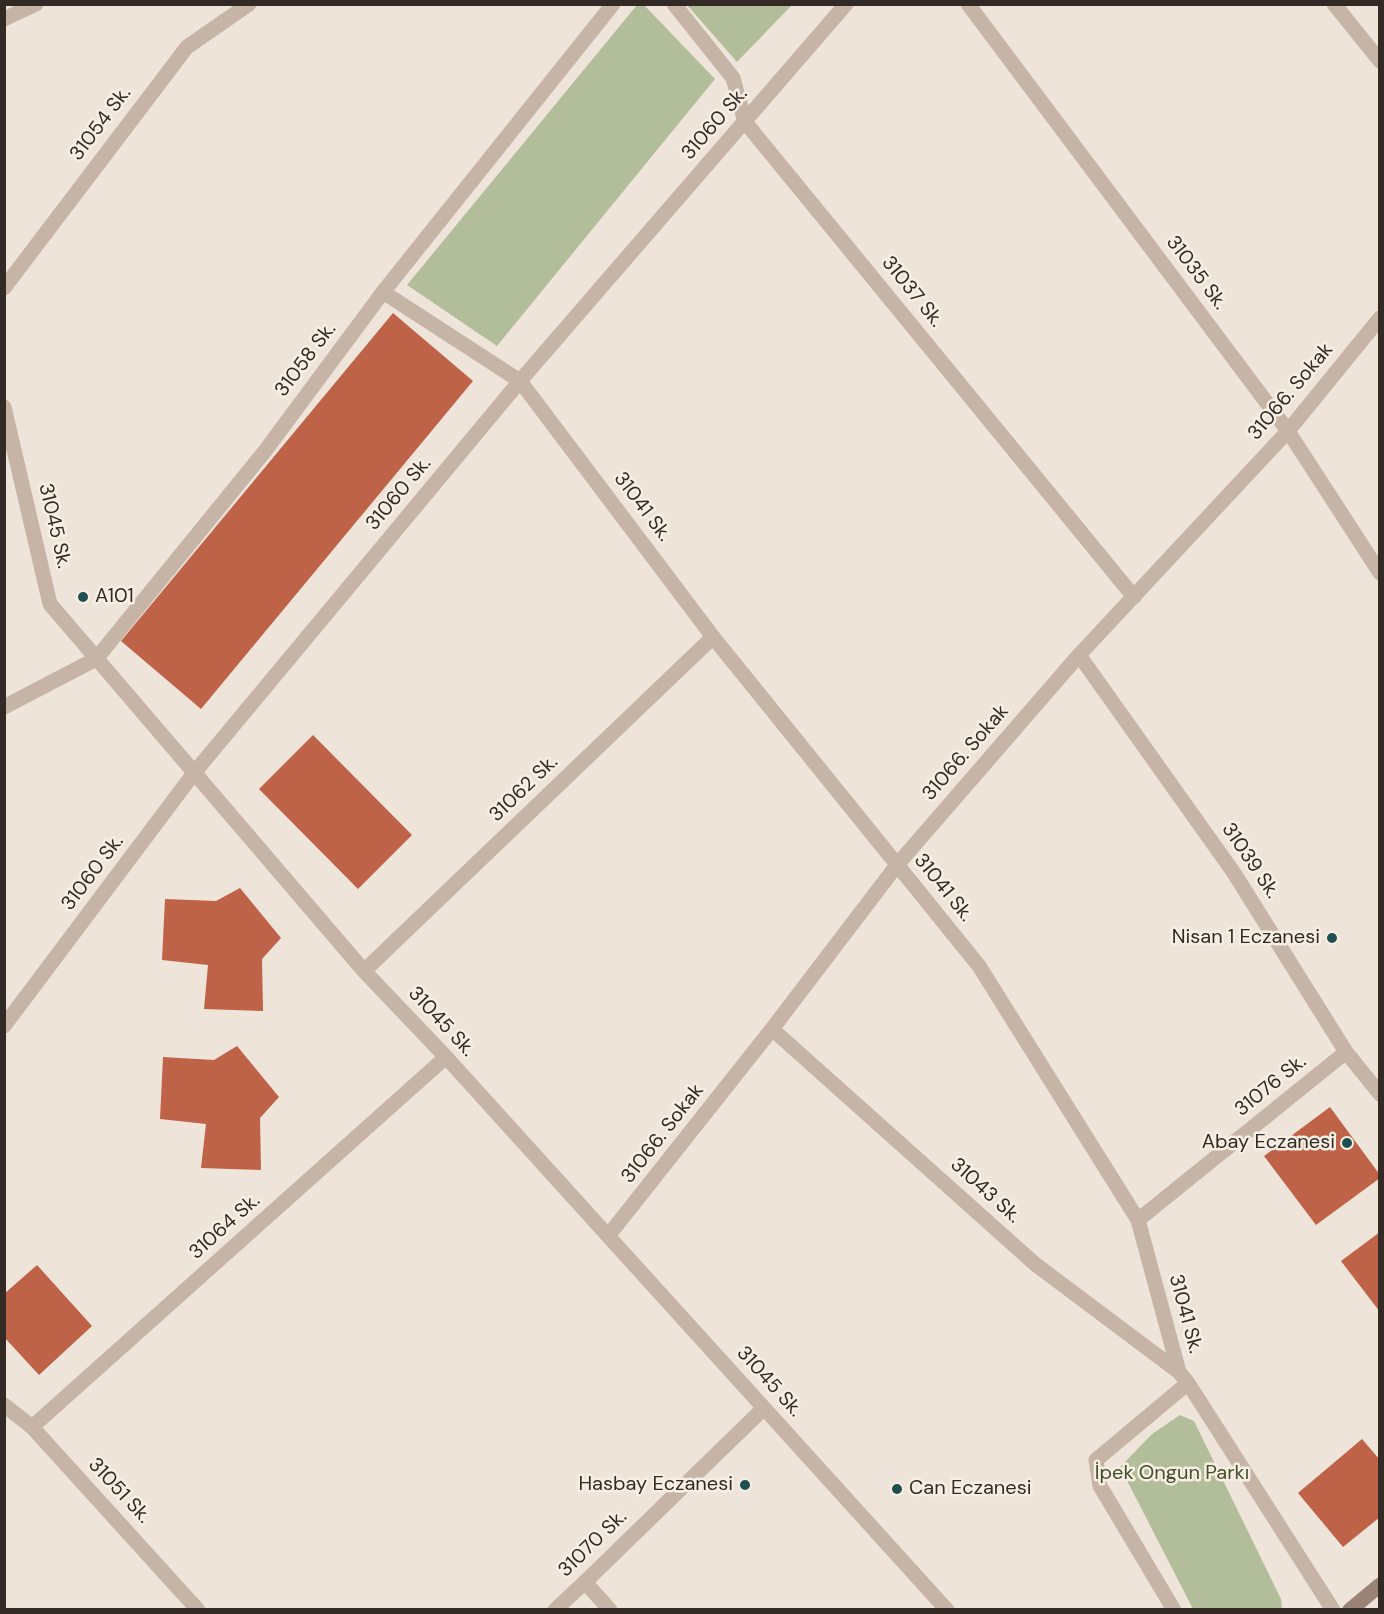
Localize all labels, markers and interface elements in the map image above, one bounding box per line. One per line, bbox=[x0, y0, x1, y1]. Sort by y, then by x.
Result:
street label: 31054 Sk. bbox=[65, 82, 137, 166]
street label: 31060 Sk. bbox=[677, 83, 753, 165]
street label: 31035 Sk. bbox=[1160, 231, 1232, 315]
street label: 31037 Sk. bbox=[876, 252, 948, 332]
street label: 31058 Sk. bbox=[270, 318, 342, 402]
street label: 31066. Sokak bbox=[1243, 339, 1339, 445]
street label: 31060 Sk. bbox=[361, 452, 437, 536]
street label: 31041 Sk. bbox=[608, 468, 676, 546]
street label: 31045 Sk. bbox=[33, 481, 75, 571]
place label: A101 bbox=[95, 585, 134, 609]
marker: A101 bbox=[76, 590, 90, 604]
street label: 31066. Sokak bbox=[918, 700, 1014, 806]
street label: 31062 Sk. bbox=[485, 751, 563, 827]
street label: 31039 Sk. bbox=[1216, 819, 1284, 903]
street label: 31060 Sk. bbox=[57, 830, 129, 916]
street label: 31041 Sk. bbox=[908, 849, 978, 927]
place label: Nisan 1 Eczanesi bbox=[1172, 926, 1320, 950]
marker: Nisan 1 Eczanesi bbox=[1325, 931, 1339, 945]
street label: 31045 Sk. bbox=[403, 982, 479, 1062]
street label: 31076 Sk. bbox=[1230, 1050, 1312, 1122]
street label: 31066. Sokak bbox=[617, 1080, 709, 1188]
place label: Abay Eczanesi bbox=[1202, 1131, 1335, 1155]
marker: Abay Eczanesi bbox=[1340, 1136, 1354, 1150]
street label: 31043 Sk. bbox=[945, 1153, 1025, 1229]
street label: 31064 Sk. bbox=[185, 1189, 265, 1265]
street label: 31041 Sk. bbox=[1163, 1272, 1207, 1356]
street label: 31045 Sk. bbox=[731, 1342, 807, 1422]
street label: 31051 Sk. bbox=[83, 1453, 155, 1529]
park label: İpek Ongun Parkı bbox=[1095, 1462, 1249, 1486]
place label: Hasbay Eczanesi bbox=[578, 1473, 733, 1497]
place label: Can Eczanesi bbox=[909, 1477, 1031, 1501]
marker: Hasbay Eczanesi bbox=[738, 1478, 752, 1492]
marker: Can Eczanesi bbox=[890, 1482, 904, 1496]
street label: 31070 Sk. bbox=[554, 1505, 632, 1583]

